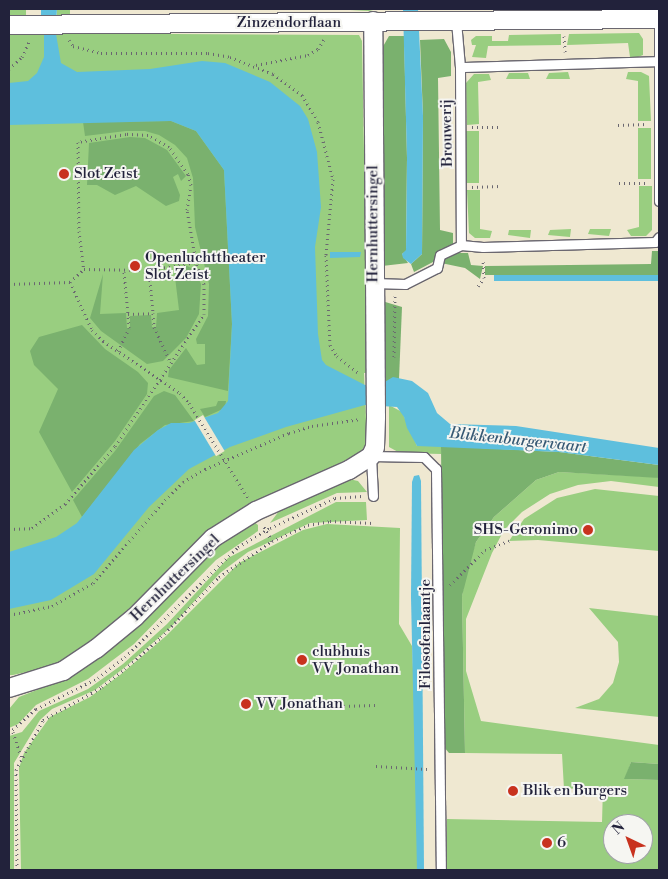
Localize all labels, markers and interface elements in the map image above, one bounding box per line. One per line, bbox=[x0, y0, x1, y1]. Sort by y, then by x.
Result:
street label: Zinzendorflaan bbox=[237, 14, 341, 32]
street label: Brouwerij bbox=[437, 99, 457, 167]
place label: Slot Zeist bbox=[74, 165, 138, 183]
street label: Hernhuttersingel bbox=[364, 165, 382, 283]
marker: Slot Zeist bbox=[58, 168, 70, 180]
place label: Openluchttheater Slot Zeist bbox=[145, 248, 265, 283]
marker: Openluchttheater Slot Zeist bbox=[129, 260, 141, 272]
water label: Blikkenburgervaart bbox=[449, 423, 587, 457]
place label: SHS-Geronimo bbox=[474, 521, 578, 539]
marker: SHS-Geronimo bbox=[582, 524, 594, 536]
street label: Hernhuttersingel bbox=[127, 531, 223, 625]
street label: Filosofenlaantje bbox=[417, 579, 435, 689]
place label: clubhuis VV Jonathan bbox=[312, 642, 399, 677]
marker: clubhuis VV Jonathan bbox=[296, 654, 308, 666]
place label: VV Jonathan bbox=[256, 695, 343, 713]
marker: VV Jonathan bbox=[240, 698, 252, 710]
place label: Blik en Burgers bbox=[523, 782, 627, 800]
marker: Blik en Burgers bbox=[507, 785, 519, 797]
north arrow bbox=[603, 814, 653, 864]
text: N bbox=[608, 818, 629, 839]
place label: 6 bbox=[557, 834, 566, 852]
marker: 6 bbox=[541, 837, 553, 849]

